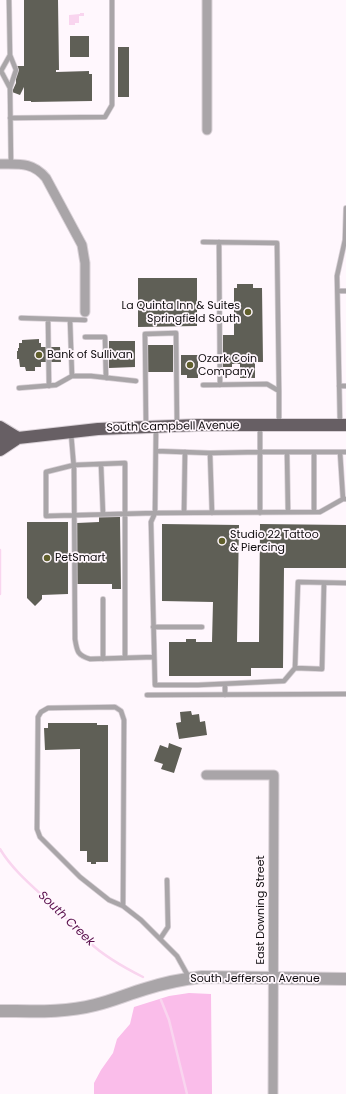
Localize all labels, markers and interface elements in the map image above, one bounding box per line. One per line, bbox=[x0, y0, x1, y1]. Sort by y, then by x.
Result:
place label: La Quinta Inn & Suites Springfield South bbox=[121, 299, 240, 325]
marker: La Quinta Inn & Suites Springfield South bbox=[243, 307, 253, 317]
place label: Bank of Sullivan bbox=[47, 348, 133, 362]
marker: Bank of Sullivan bbox=[34, 350, 44, 360]
place label: Ozark Coin Company bbox=[198, 352, 257, 378]
marker: Ozark Coin Company bbox=[185, 360, 195, 370]
street label: South Campbell Avenue bbox=[106, 419, 240, 435]
place label: Studio 22 Tattoo & Piercing bbox=[230, 528, 319, 554]
marker: Studio 22 Tattoo & Piercing bbox=[217, 536, 227, 546]
place label: PetSmart bbox=[55, 551, 106, 565]
marker: PetSmart bbox=[42, 553, 52, 563]
street label: East Downing Street bbox=[254, 856, 268, 964]
water label: South Creek bbox=[35, 889, 97, 949]
street label: South Jefferson Avenue bbox=[190, 972, 320, 986]

